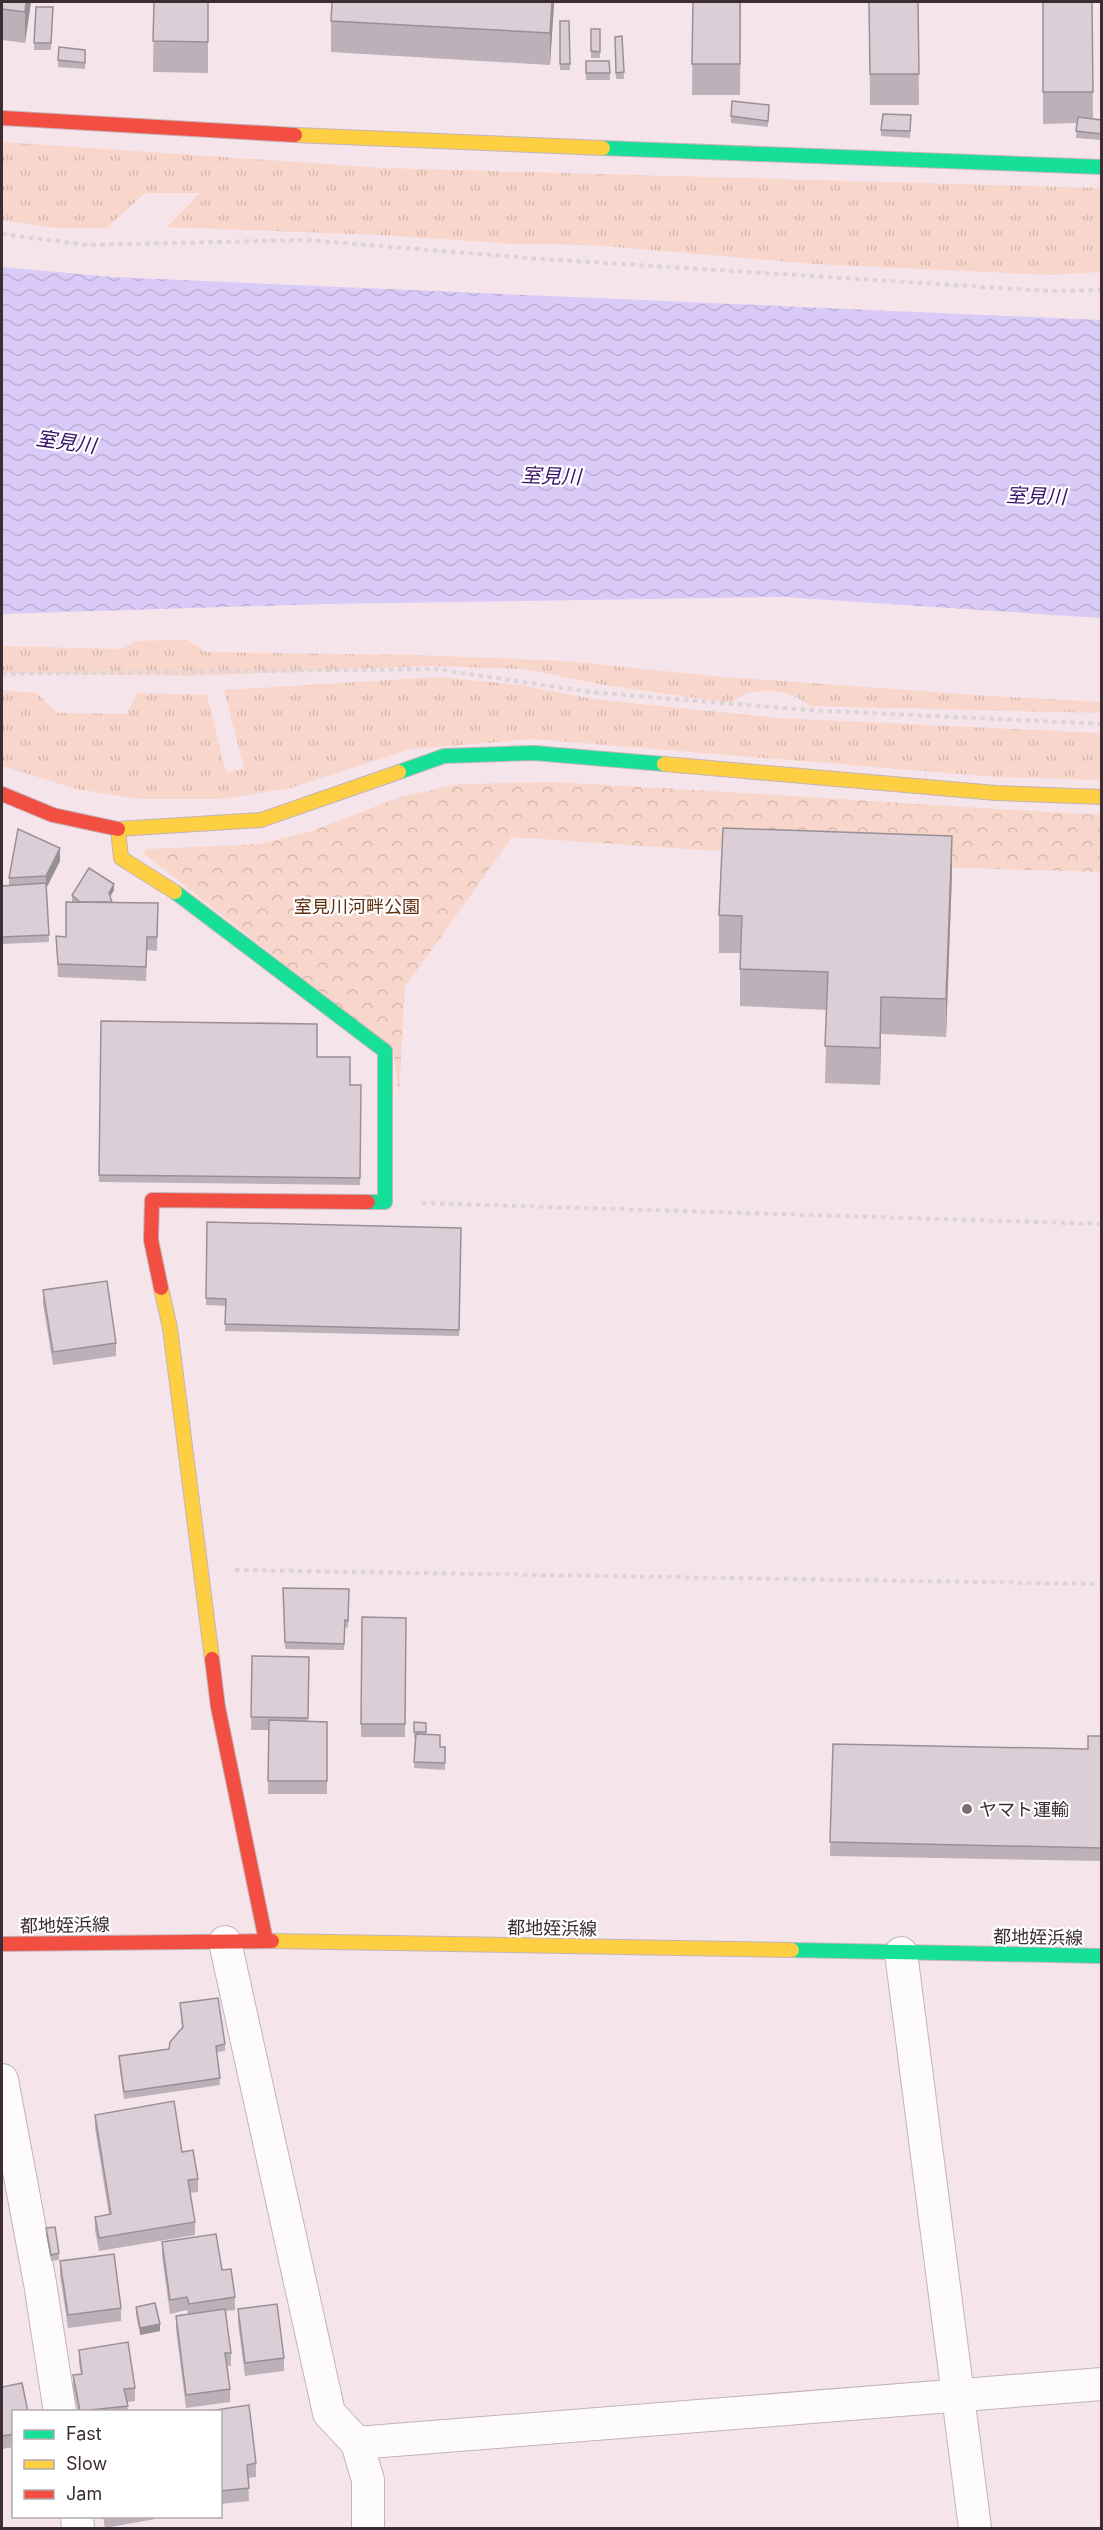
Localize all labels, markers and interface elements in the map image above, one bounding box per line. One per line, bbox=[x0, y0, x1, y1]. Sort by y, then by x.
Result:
water label: 室見川 bbox=[35, 426, 99, 458]
water label: 室見川 bbox=[521, 463, 583, 489]
water label: 室見川 bbox=[1006, 483, 1068, 509]
park label: 室見川河畔公園 bbox=[294, 896, 420, 917]
place label: ヤマト運輸 bbox=[979, 1799, 1069, 1820]
marker: ヤマト運輸 bbox=[960, 1802, 974, 1816]
street label: 都地姪浜線 bbox=[20, 1914, 110, 1936]
street label: 都地姪浜線 bbox=[507, 1917, 597, 1939]
street label: 都地姪浜線 bbox=[993, 1926, 1083, 1948]
legend bbox=[12, 2410, 222, 2518]
text: Fast bbox=[66, 2423, 102, 2444]
text: Slow bbox=[66, 2453, 107, 2474]
text: Jam bbox=[66, 2483, 102, 2504]

